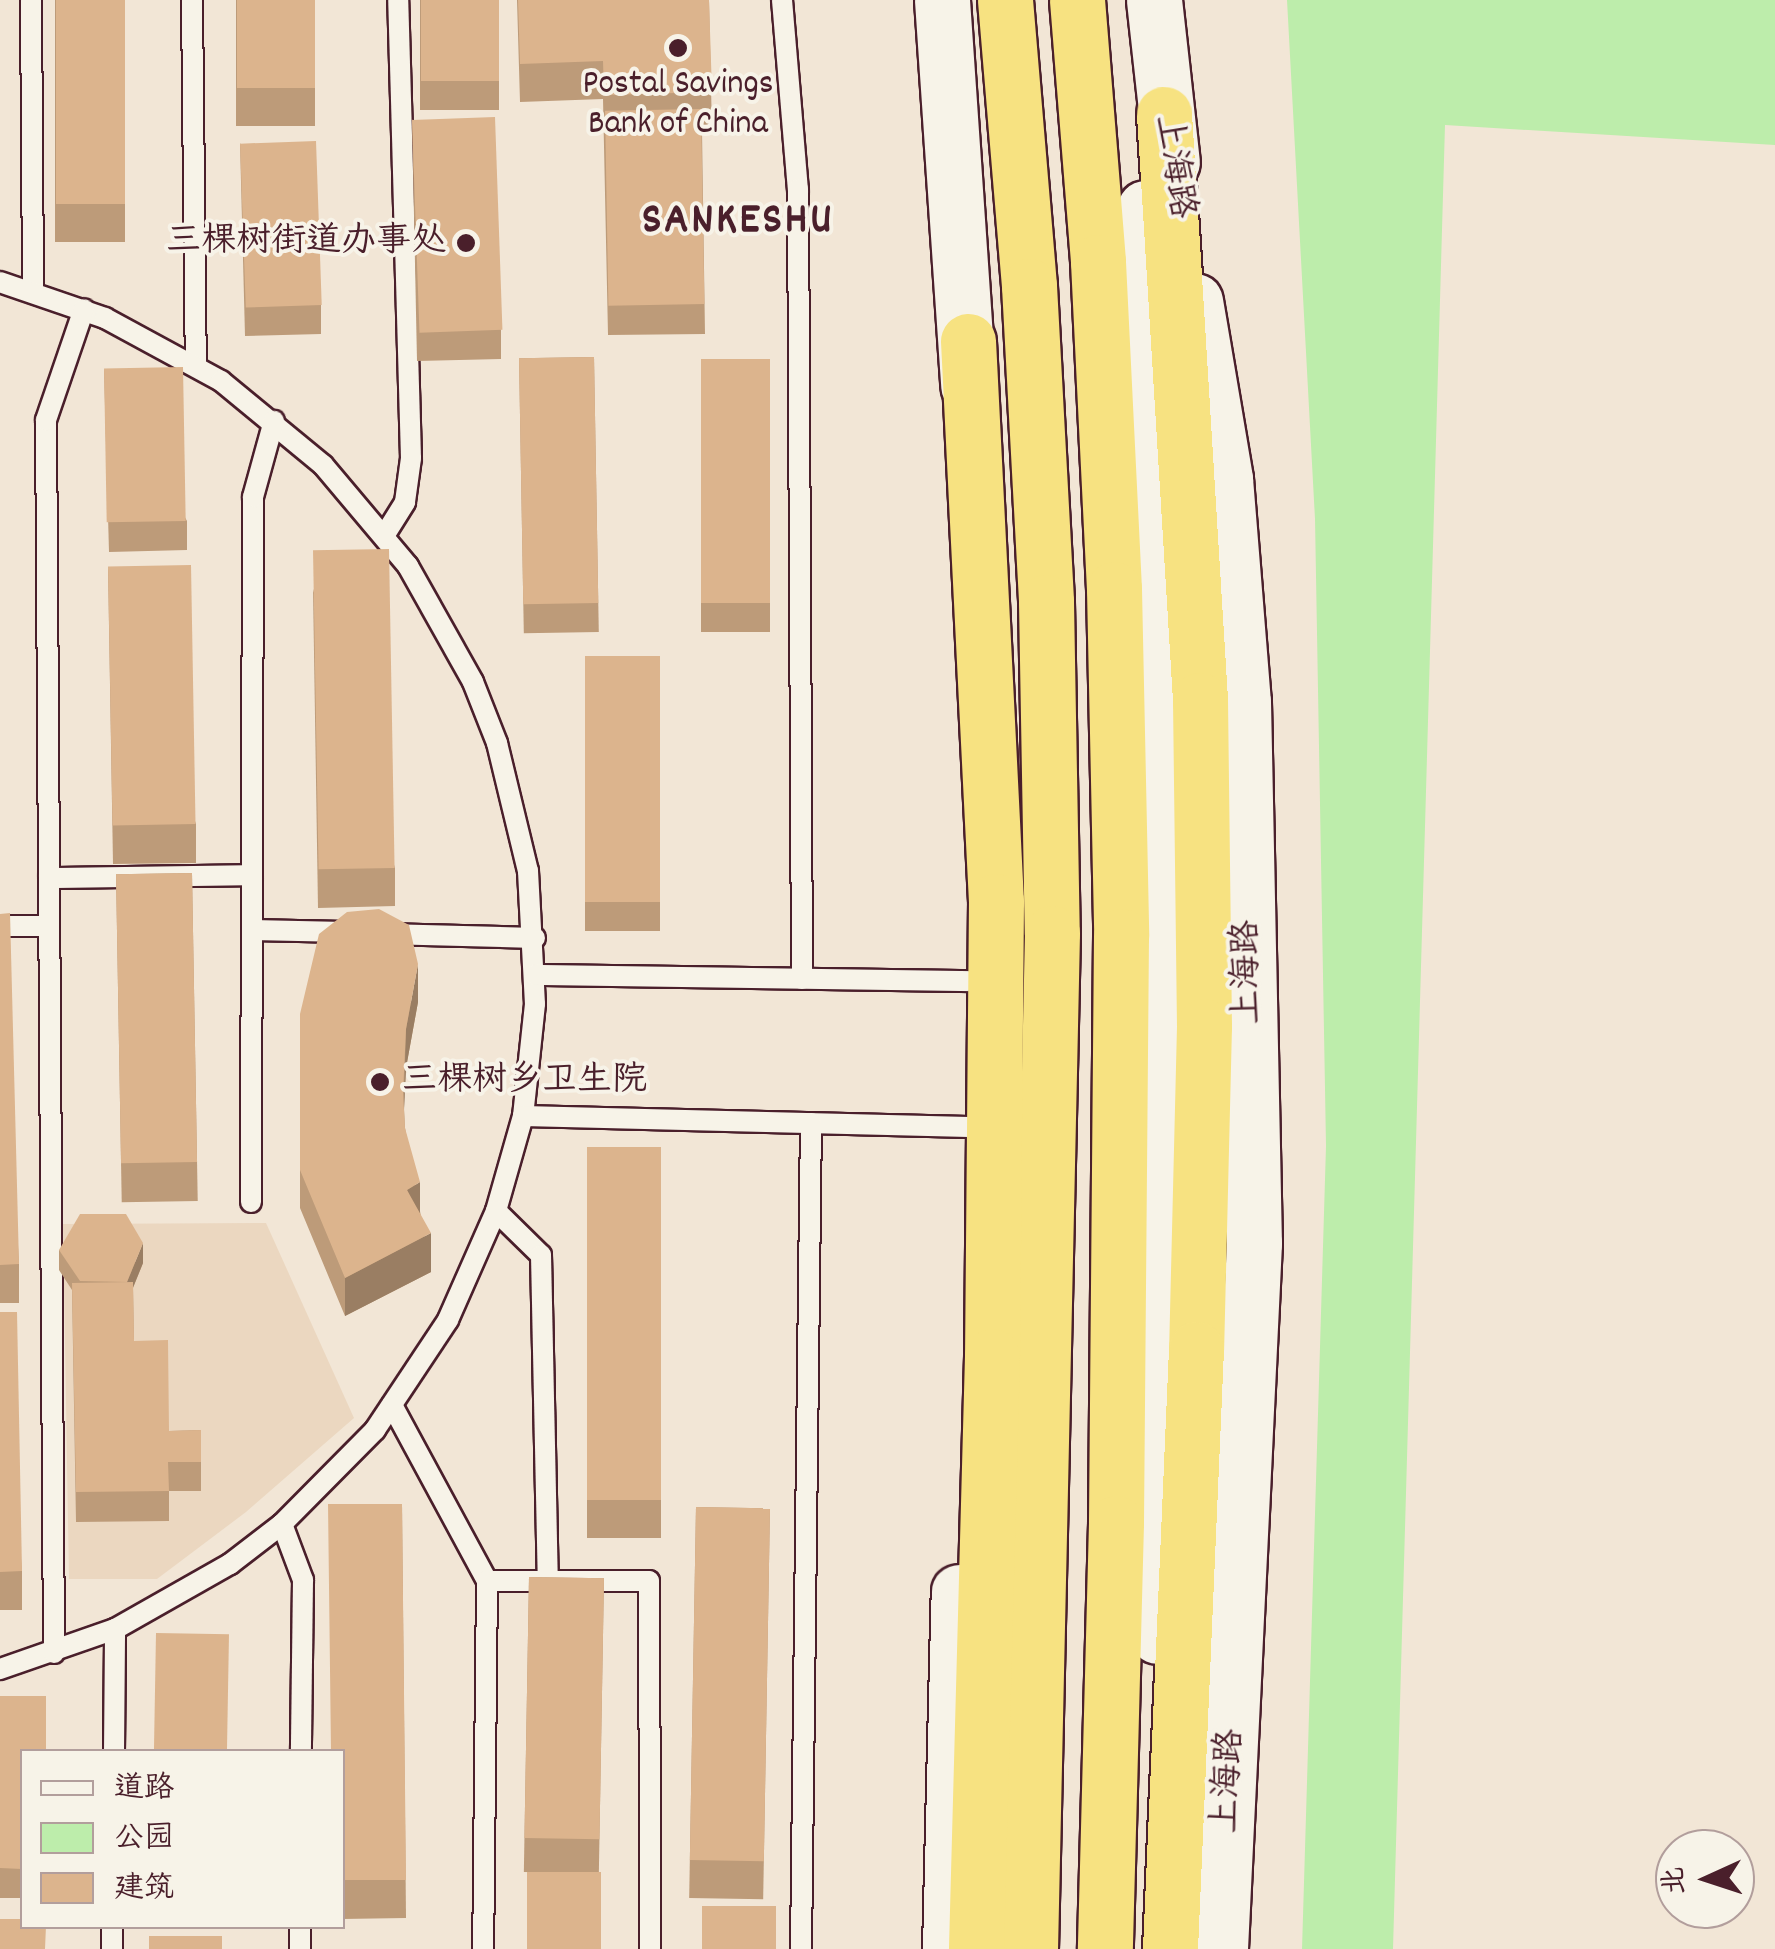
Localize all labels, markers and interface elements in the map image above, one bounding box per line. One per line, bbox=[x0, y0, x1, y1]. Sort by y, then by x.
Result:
marker: Postal Savings Bank of China bbox=[667, 37, 689, 59]
place label: Postal Savings Bank of China bbox=[583, 64, 773, 146]
street label: 上海路 bbox=[1144, 112, 1202, 222]
district label: SANKESHU bbox=[642, 196, 834, 250]
place label: 三棵树街道办事处 bbox=[166, 222, 446, 264]
marker: 三棵树街道办事处 bbox=[455, 232, 477, 254]
street label: 上海路 bbox=[1227, 919, 1271, 1025]
place label: 三棵树乡卫生院 bbox=[402, 1061, 647, 1103]
marker: 三棵树乡卫生院 bbox=[367, 1069, 393, 1095]
street label: 上海路 bbox=[1206, 1727, 1254, 1835]
legend bbox=[20, 1749, 345, 1929]
text: 道路 bbox=[114, 1769, 174, 1812]
text: 公园 bbox=[114, 1819, 174, 1862]
north arrow bbox=[1655, 1829, 1755, 1929]
text: 北 bbox=[1656, 1865, 1698, 1896]
text: 建筑 bbox=[114, 1869, 174, 1912]

